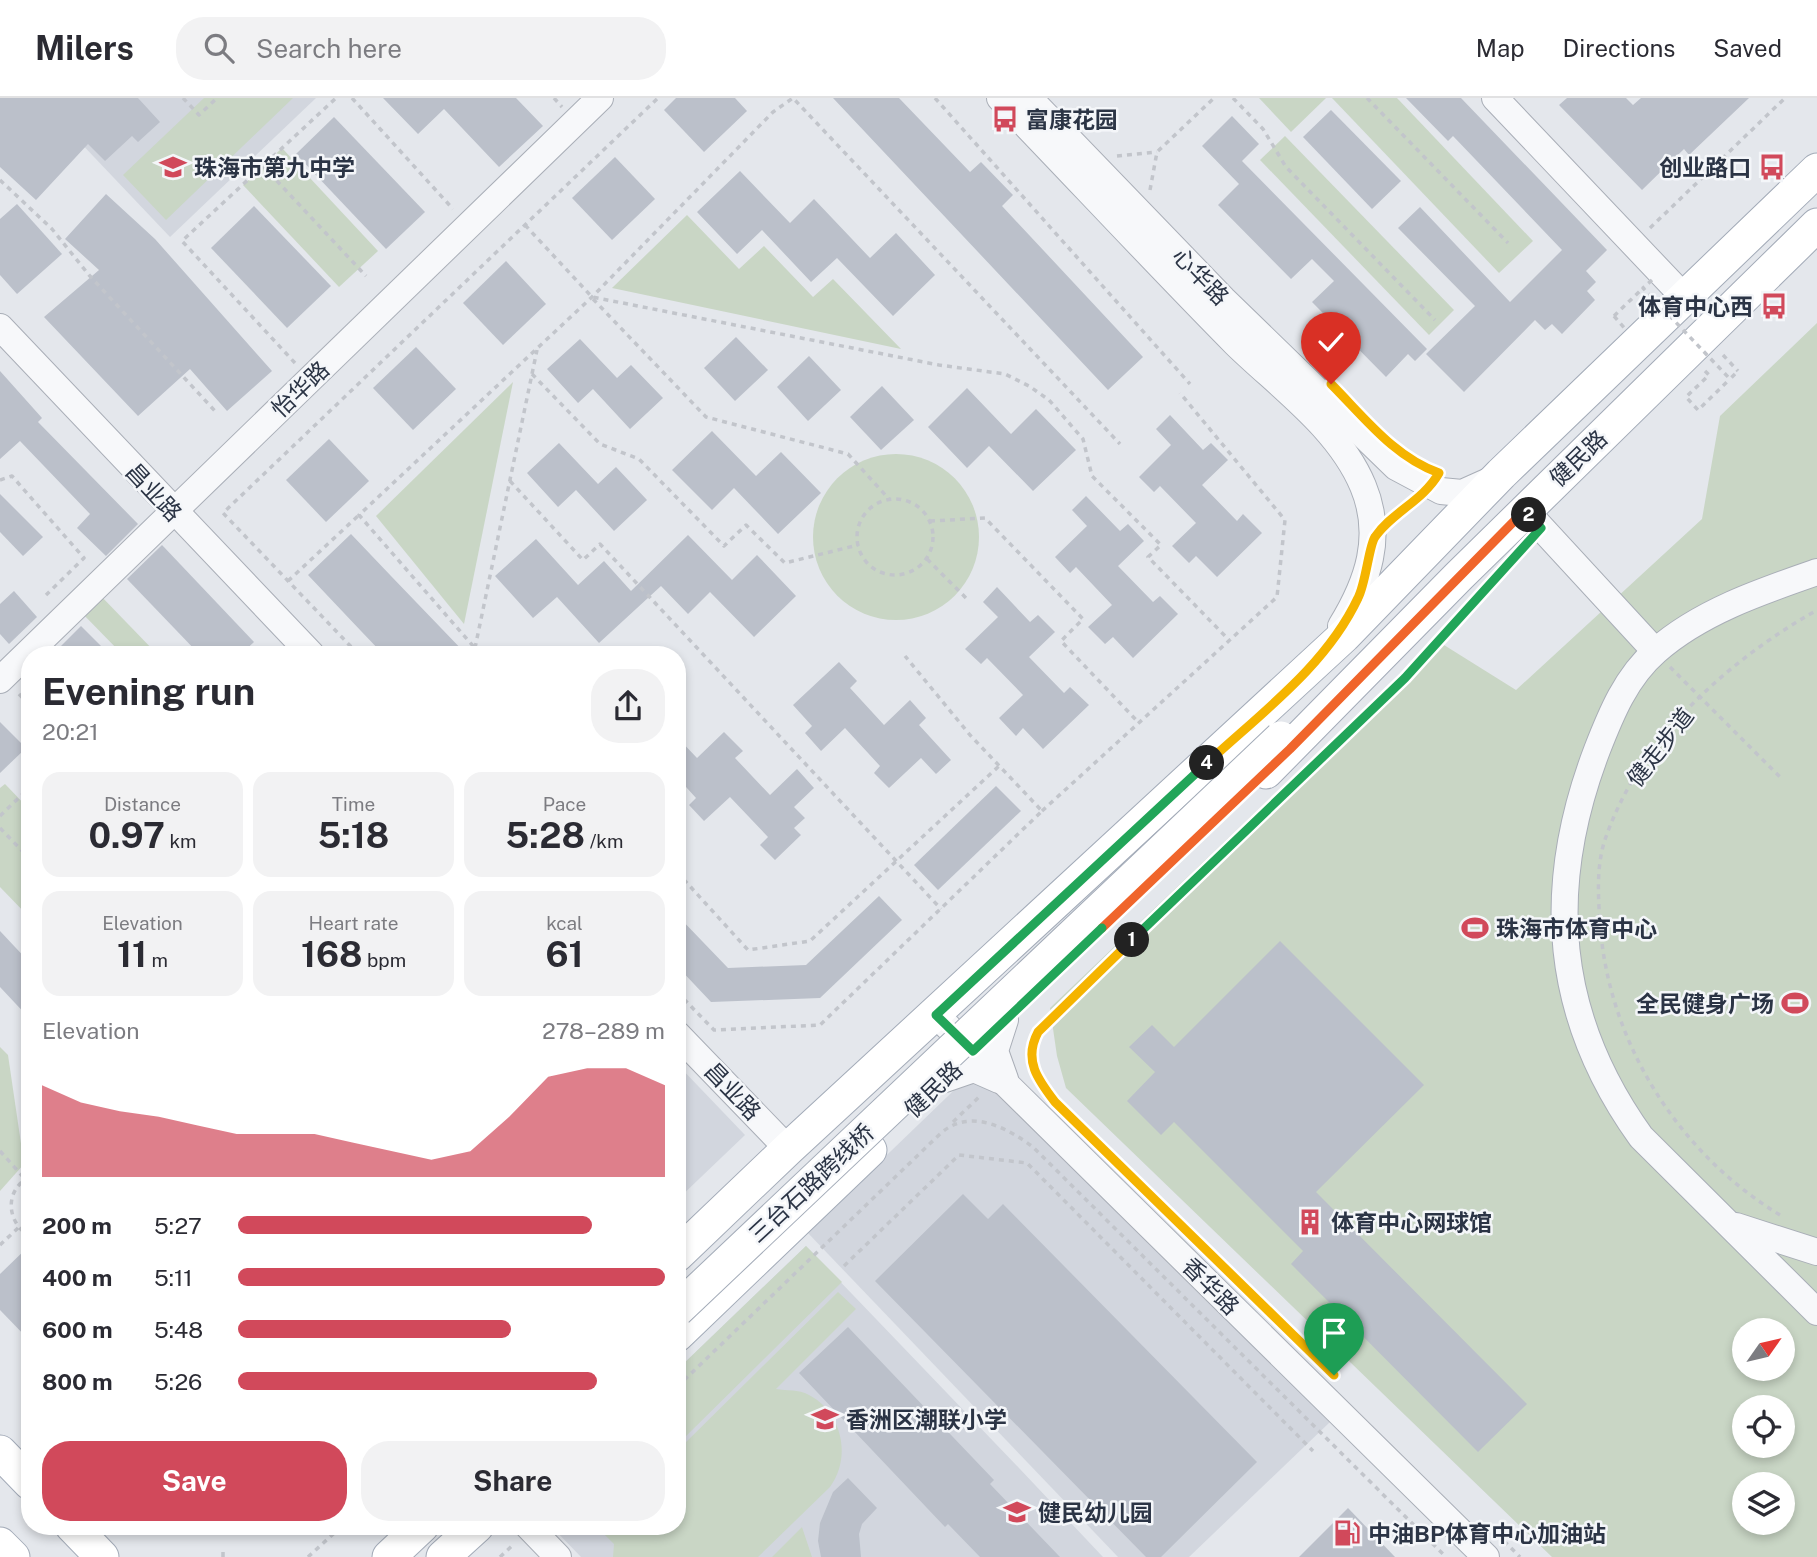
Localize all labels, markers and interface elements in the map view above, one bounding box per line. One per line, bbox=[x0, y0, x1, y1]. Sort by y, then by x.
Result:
search box bbox=[176, 17, 666, 80]
text: Milers bbox=[35, 29, 134, 67]
icon: search bbox=[200, 29, 238, 67]
text: Search here bbox=[256, 33, 402, 64]
text: Map bbox=[1476, 34, 1525, 62]
text: Directions bbox=[1563, 34, 1675, 62]
text: Saved bbox=[1713, 34, 1782, 62]
bus stop icon: 富康花园 bbox=[990, 104, 1020, 134]
place label: 富康花园 bbox=[1026, 106, 1118, 133]
school or university icon: 珠海市第九中学 bbox=[158, 152, 188, 182]
bus stop icon: 创业路口 bbox=[1757, 152, 1787, 182]
place label: 珠海市第九中学 bbox=[194, 154, 355, 181]
place label: 创业路口 bbox=[1659, 154, 1751, 181]
street label: 心华路 bbox=[1167, 242, 1235, 310]
bus stop icon: 体育中心西 bbox=[1759, 291, 1789, 321]
place label: 体育中心西 bbox=[1638, 293, 1753, 320]
pin bbox=[1301, 312, 1361, 384]
icon: check bbox=[1312, 323, 1350, 361]
street label: 怡华路 bbox=[266, 355, 334, 423]
street label: 健民路 bbox=[1544, 424, 1612, 492]
street label: 昌业路 bbox=[121, 458, 187, 526]
pin: 2 bbox=[1512, 498, 1546, 532]
text: 2 bbox=[1522, 503, 1535, 525]
text: Evening run bbox=[42, 669, 255, 714]
button: share bbox=[591, 669, 665, 743]
street label: 健走步道 bbox=[1621, 702, 1699, 792]
text: 20:21 bbox=[42, 718, 99, 745]
pin: 4 bbox=[1190, 746, 1224, 780]
text: 4 bbox=[1200, 751, 1213, 773]
text: Distance bbox=[104, 793, 181, 815]
text: Time bbox=[332, 793, 375, 815]
text: Pace bbox=[543, 793, 586, 815]
text: 0.97 bbox=[88, 815, 165, 856]
text: 5:18 bbox=[318, 815, 389, 856]
text: 5:28 bbox=[506, 815, 585, 856]
text: km bbox=[165, 830, 197, 852]
text: /km bbox=[585, 830, 623, 852]
text: Elevation bbox=[102, 912, 183, 934]
text: Heart rate bbox=[309, 912, 398, 934]
text: kcal bbox=[546, 912, 583, 934]
sports icon: 珠海市体育中心 bbox=[1460, 913, 1490, 943]
place label: 珠海市体育中心 bbox=[1496, 915, 1657, 942]
pin: 1 bbox=[1114, 922, 1150, 958]
text: 1 bbox=[1127, 928, 1136, 950]
text: 11 bbox=[117, 934, 147, 975]
text: 168 bbox=[301, 934, 362, 975]
text: 61 bbox=[545, 934, 584, 975]
text: m bbox=[147, 949, 168, 971]
text: bpm bbox=[362, 949, 406, 971]
sports icon: 全民健身广场 bbox=[1780, 988, 1810, 1018]
place label: 全民健身广场 bbox=[1636, 990, 1774, 1017]
text: Elevation bbox=[42, 1017, 140, 1044]
text: 278–289 m bbox=[542, 1017, 665, 1044]
street label: 健民路 bbox=[899, 1055, 967, 1123]
street label: 昌业路 bbox=[699, 1057, 767, 1125]
street label: 三台石路跨线桥 bbox=[743, 1118, 879, 1248]
building icon: 体育中心网球馆 bbox=[1295, 1207, 1325, 1237]
place label: 体育中心网球馆 bbox=[1331, 1209, 1492, 1236]
text: 200 m bbox=[42, 1212, 112, 1239]
text: 5:27 bbox=[154, 1212, 202, 1239]
street label: 香华路 bbox=[1177, 1252, 1245, 1320]
text: 400 m bbox=[42, 1264, 112, 1291]
text: 5:11 bbox=[154, 1264, 193, 1291]
pin bbox=[1304, 1303, 1364, 1375]
icon: arrive bbox=[1315, 1314, 1353, 1352]
text: 600 m bbox=[42, 1316, 112, 1343]
text: 5:48 bbox=[154, 1316, 203, 1343]
north arrow bbox=[1732, 1318, 1796, 1381]
map controls bbox=[1732, 1318, 1795, 1535]
text: 800 m bbox=[42, 1368, 113, 1395]
text: 5:26 bbox=[154, 1368, 202, 1395]
button: locate bbox=[1732, 1395, 1795, 1458]
school or university icon: 香洲区潮联小学 bbox=[810, 1404, 840, 1434]
place label: 香洲区潮联小学 bbox=[846, 1406, 1007, 1433]
button: Save bbox=[42, 1441, 347, 1521]
button: Share bbox=[361, 1441, 665, 1521]
button: layers bbox=[1732, 1472, 1795, 1535]
school or university icon: 健民幼儿园 bbox=[1002, 1497, 1032, 1527]
place label: 健民幼儿园 bbox=[1038, 1499, 1153, 1526]
fuel station icon: 中油BP体育中心加油站 bbox=[1332, 1518, 1362, 1548]
place label: 中油BP体育中心加油站 bbox=[1368, 1520, 1606, 1547]

